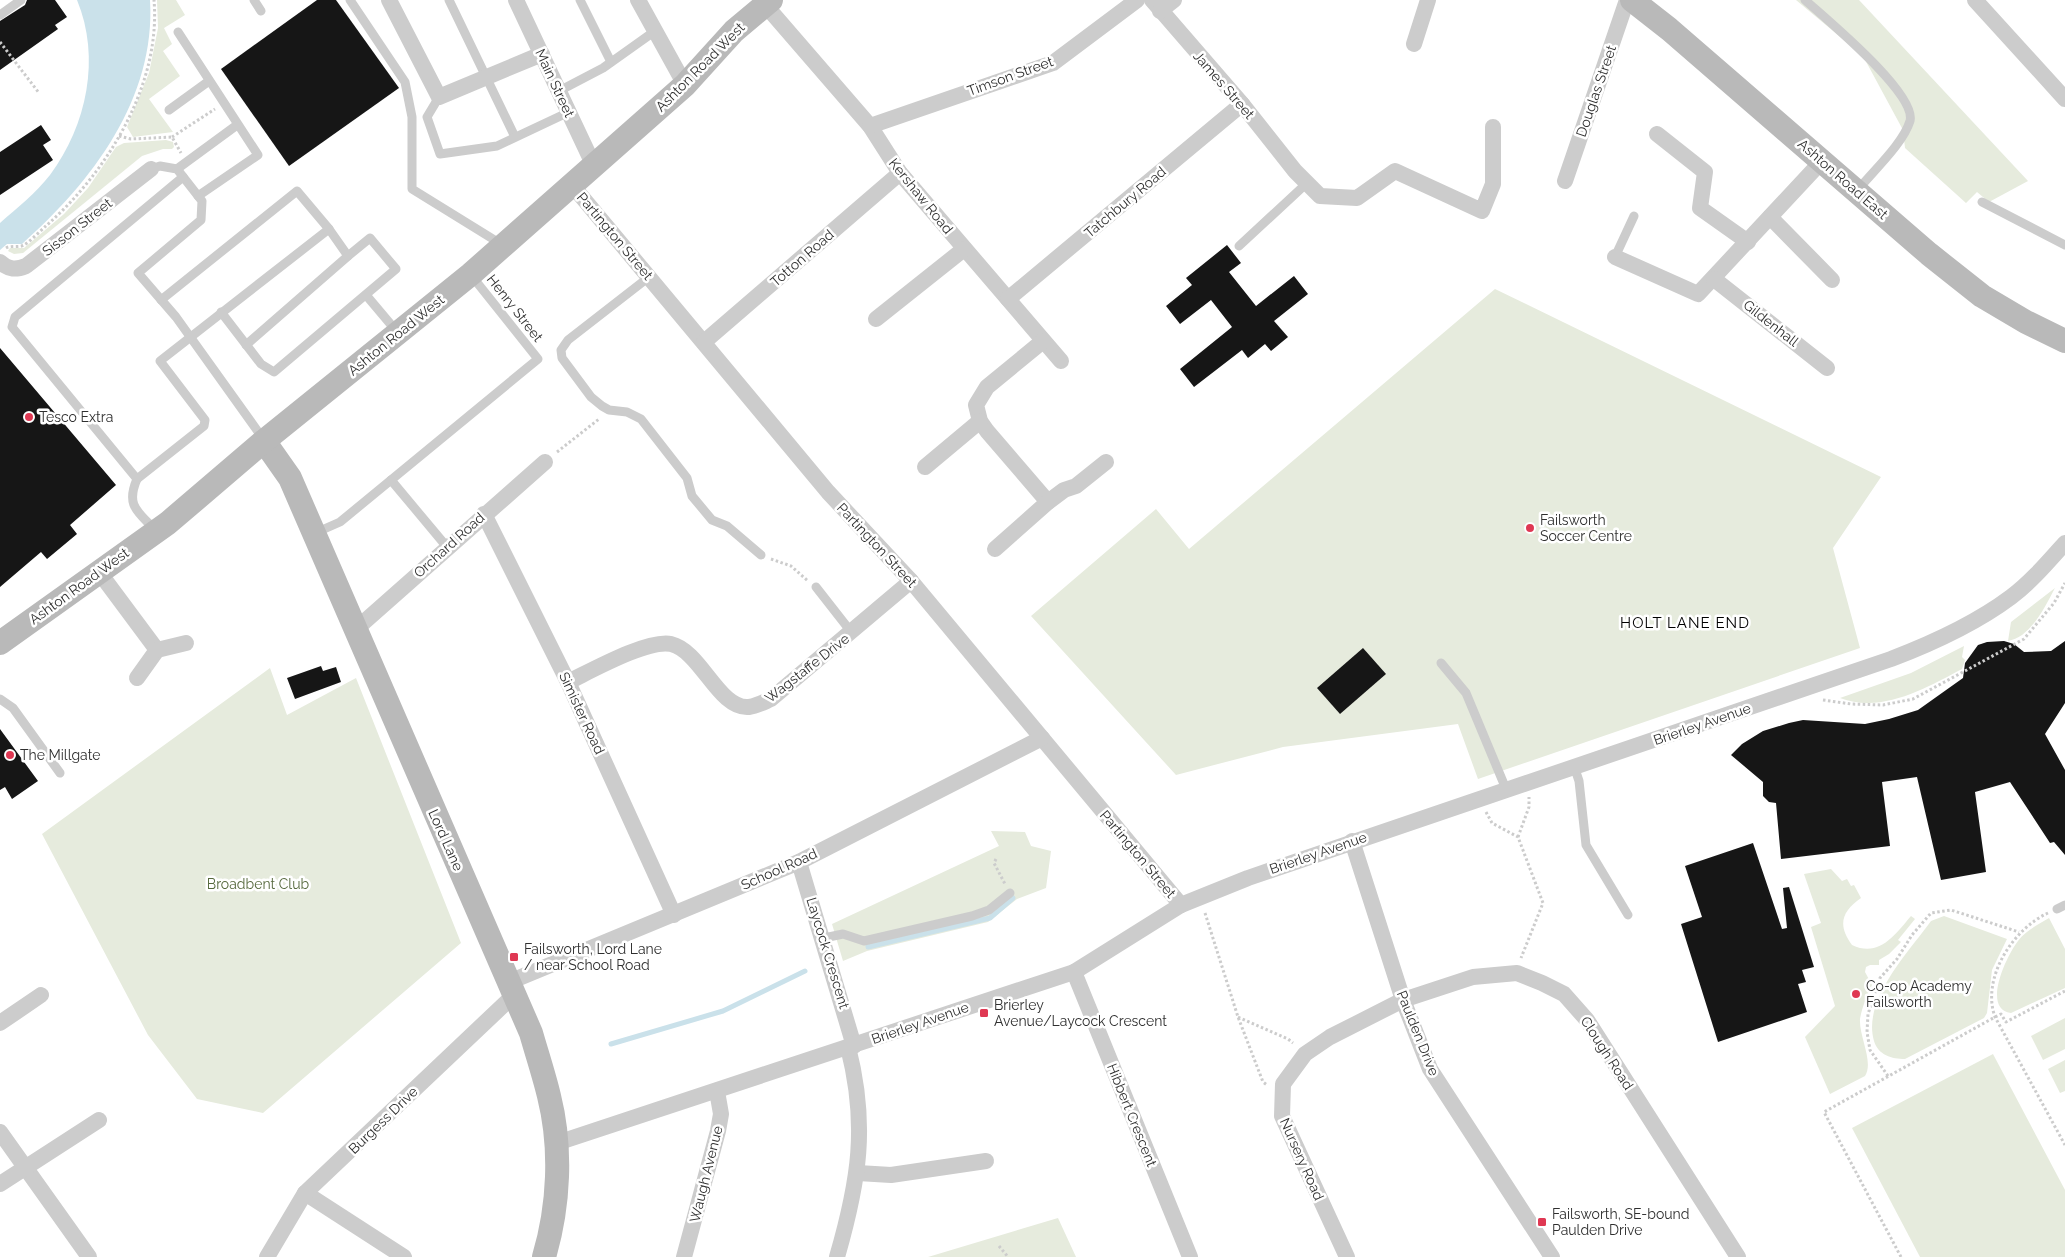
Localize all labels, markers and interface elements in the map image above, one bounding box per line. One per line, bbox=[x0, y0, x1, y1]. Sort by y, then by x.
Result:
street label: Ashton Road West bbox=[652, 19, 748, 115]
street label: Douglas Street bbox=[1573, 43, 1619, 139]
street label: Main Street bbox=[532, 46, 578, 120]
street label: James Street bbox=[1190, 48, 1258, 122]
street label: Timson Street bbox=[965, 53, 1055, 99]
street label: Ashton Road East bbox=[1795, 136, 1891, 222]
street label: Kershaw Road bbox=[886, 155, 956, 237]
street label: Tatchbury Road bbox=[1081, 163, 1169, 241]
street label: Partington Street bbox=[574, 189, 656, 283]
street label: Sisson Street bbox=[39, 195, 115, 259]
street label: Totton Road bbox=[767, 226, 837, 290]
street label: Henry Street bbox=[484, 271, 546, 345]
street label: Ashton Road West bbox=[345, 291, 447, 379]
street label: Gildenhall bbox=[1740, 297, 1802, 350]
place label: Tesco Extra bbox=[39, 409, 113, 425]
marker: Tesco Extra bbox=[23, 411, 35, 423]
street label: Partington Street bbox=[834, 500, 920, 591]
street label: Orchard Road bbox=[410, 509, 488, 581]
place label: Failsworth Soccer Centre bbox=[1540, 512, 1632, 544]
marker: Failsworth Soccer Centre bbox=[1524, 522, 1536, 534]
street label: Ashton Road West bbox=[26, 544, 132, 627]
district label: HOLT LANE END bbox=[1620, 614, 1750, 632]
street label: Wagstaffe Drive bbox=[762, 630, 852, 706]
street label: Simister Road bbox=[556, 669, 608, 757]
street label: Brierley Avenue bbox=[1651, 700, 1753, 748]
place label: The Millgate bbox=[20, 747, 100, 763]
marker: The Millgate bbox=[4, 749, 16, 761]
street label: Lord Lane bbox=[425, 807, 467, 873]
street label: Partington Street bbox=[1097, 807, 1179, 901]
street label: Brierley Avenue bbox=[1267, 829, 1369, 877]
street label: School Road bbox=[738, 845, 820, 893]
park label: Broadbent Club bbox=[207, 876, 309, 892]
street label: Laycock Crescent bbox=[803, 895, 853, 1011]
place label: Failsworth, Lord Lane / near School Road bbox=[524, 941, 662, 973]
marker: Failsworth, Lord Lane / near School Road bbox=[508, 951, 520, 963]
place label: Co-op Academy Failsworth bbox=[1866, 978, 1972, 1010]
street label: Paulden Drive bbox=[1394, 988, 1442, 1078]
marker: Co-op Academy Failsworth bbox=[1850, 988, 1862, 1000]
place label: Brierley Avenue/Laycock Crescent bbox=[994, 997, 1167, 1029]
street label: Brierley Avenue bbox=[869, 999, 971, 1047]
marker: Brierley Avenue/Laycock Crescent bbox=[978, 1007, 990, 1019]
street label: Clough Road bbox=[1577, 1013, 1637, 1093]
street label: Hibbert Crescent bbox=[1104, 1061, 1160, 1169]
street label: Burgess Drive bbox=[345, 1083, 421, 1157]
street label: Nursery Road bbox=[1277, 1115, 1327, 1203]
street label: Waugh Avenue bbox=[686, 1124, 726, 1224]
place label: Failsworth, SE-bound Paulden Drive bbox=[1552, 1206, 1689, 1238]
marker: Failsworth, SE-bound Paulden Drive bbox=[1536, 1216, 1548, 1228]

